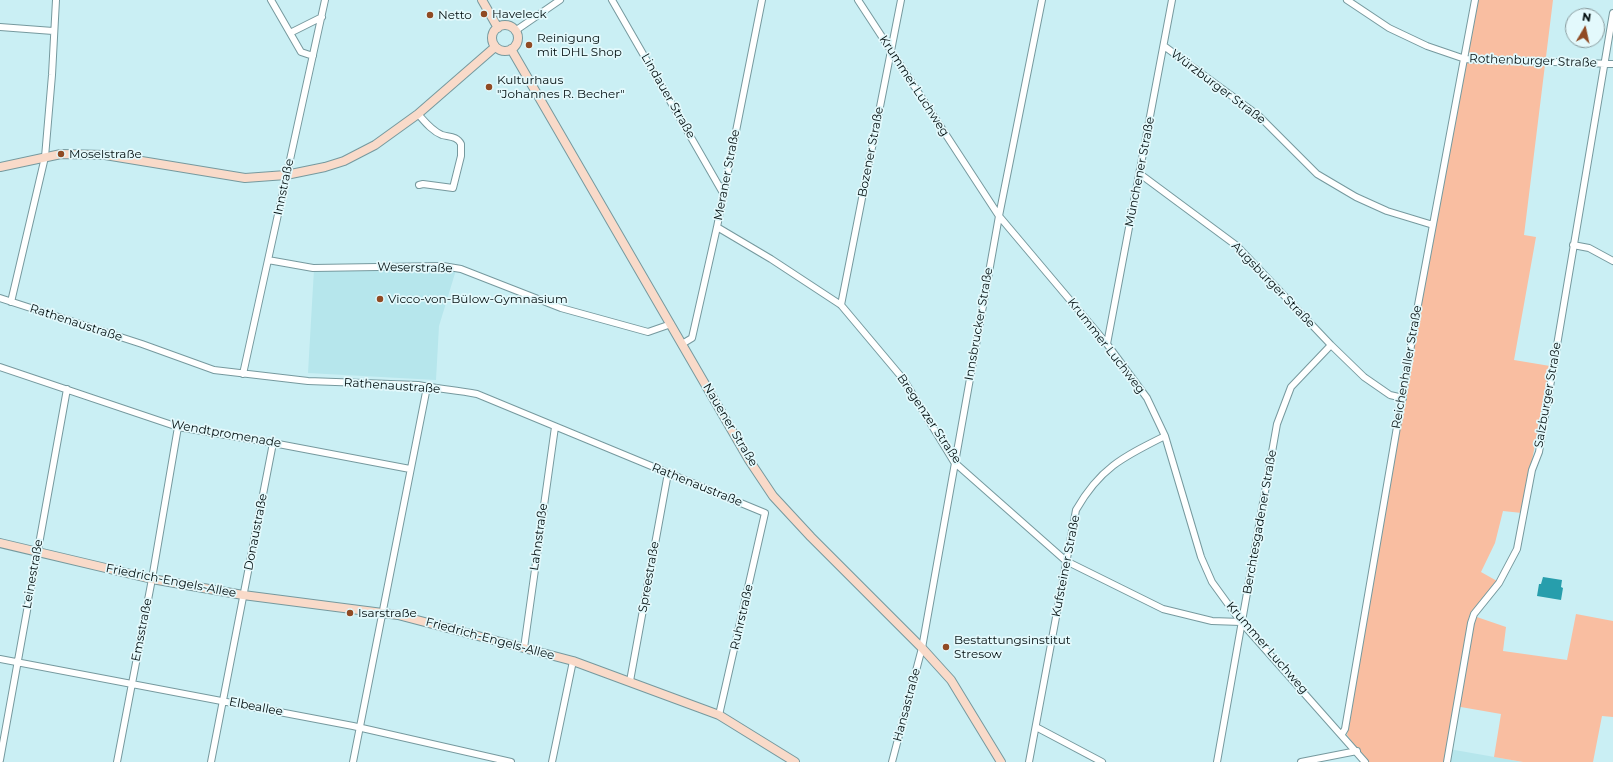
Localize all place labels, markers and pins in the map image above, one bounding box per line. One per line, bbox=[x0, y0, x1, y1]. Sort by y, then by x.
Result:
place label: Haveleck bbox=[492, 7, 547, 21]
place label: Netto bbox=[438, 8, 472, 22]
marker: Haveleck bbox=[479, 9, 489, 19]
marker: Netto bbox=[425, 10, 435, 20]
place label: Reinigung mit DHL Shop bbox=[537, 31, 622, 59]
marker: Reinigung mit DHL Shop bbox=[524, 40, 534, 50]
place label: Kulturhaus "Johannes R. Becher" bbox=[497, 73, 625, 101]
marker: Kulturhaus "Johannes R. Becher" bbox=[484, 82, 494, 92]
place label: Moselstraße bbox=[69, 147, 142, 161]
marker: Moselstraße bbox=[56, 149, 66, 159]
place label: Vicco-von-Bülow-Gymnasium bbox=[388, 292, 568, 306]
marker: Vicco-von-Bülow-Gymnasium bbox=[375, 294, 385, 304]
place label: Isarstraße bbox=[358, 606, 417, 620]
marker: Isarstraße bbox=[345, 608, 355, 618]
place label: Bestattungsinstitut Stresow bbox=[954, 633, 1071, 661]
marker: Bestattungsinstitut Stresow bbox=[941, 642, 951, 652]

